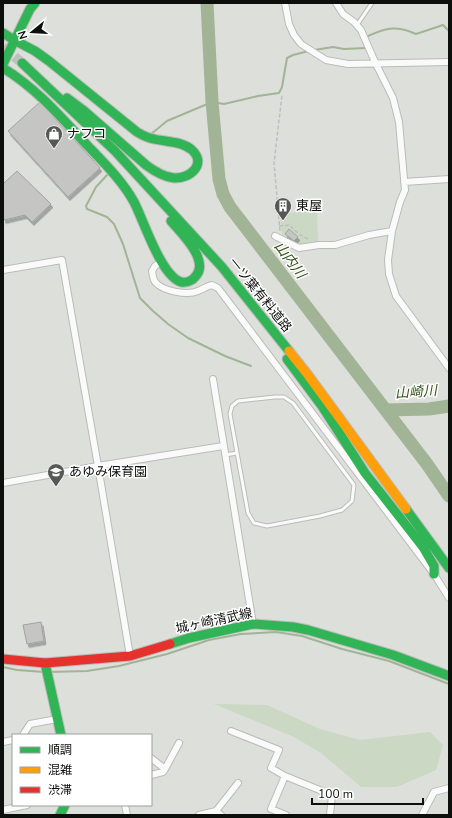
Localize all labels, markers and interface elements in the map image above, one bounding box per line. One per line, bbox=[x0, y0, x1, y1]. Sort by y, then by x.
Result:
north arrow bbox=[12, 12, 52, 52]
text: N bbox=[15, 29, 31, 41]
shop icon: ナフコ bbox=[44, 124, 64, 149]
place label: ナフコ bbox=[67, 125, 106, 143]
building icon: 東屋 bbox=[273, 196, 293, 221]
place label: 東屋 bbox=[296, 197, 322, 215]
water label: 山内川 bbox=[270, 238, 311, 284]
street label: 一ツ葉有料道路 bbox=[224, 254, 296, 336]
water label: 山崎川 bbox=[394, 381, 440, 403]
school or university icon: あゆみ保育園 bbox=[46, 462, 66, 487]
place label: あゆみ保育園 bbox=[69, 463, 147, 481]
street label: 城ヶ崎清武線 bbox=[174, 604, 254, 638]
legend bbox=[12, 734, 152, 806]
text: 順調 bbox=[48, 742, 72, 758]
text: 混雑 bbox=[48, 762, 72, 778]
scale bar bbox=[312, 780, 423, 806]
text: 渋滞 bbox=[48, 782, 72, 798]
text: 100 m bbox=[318, 786, 353, 802]

